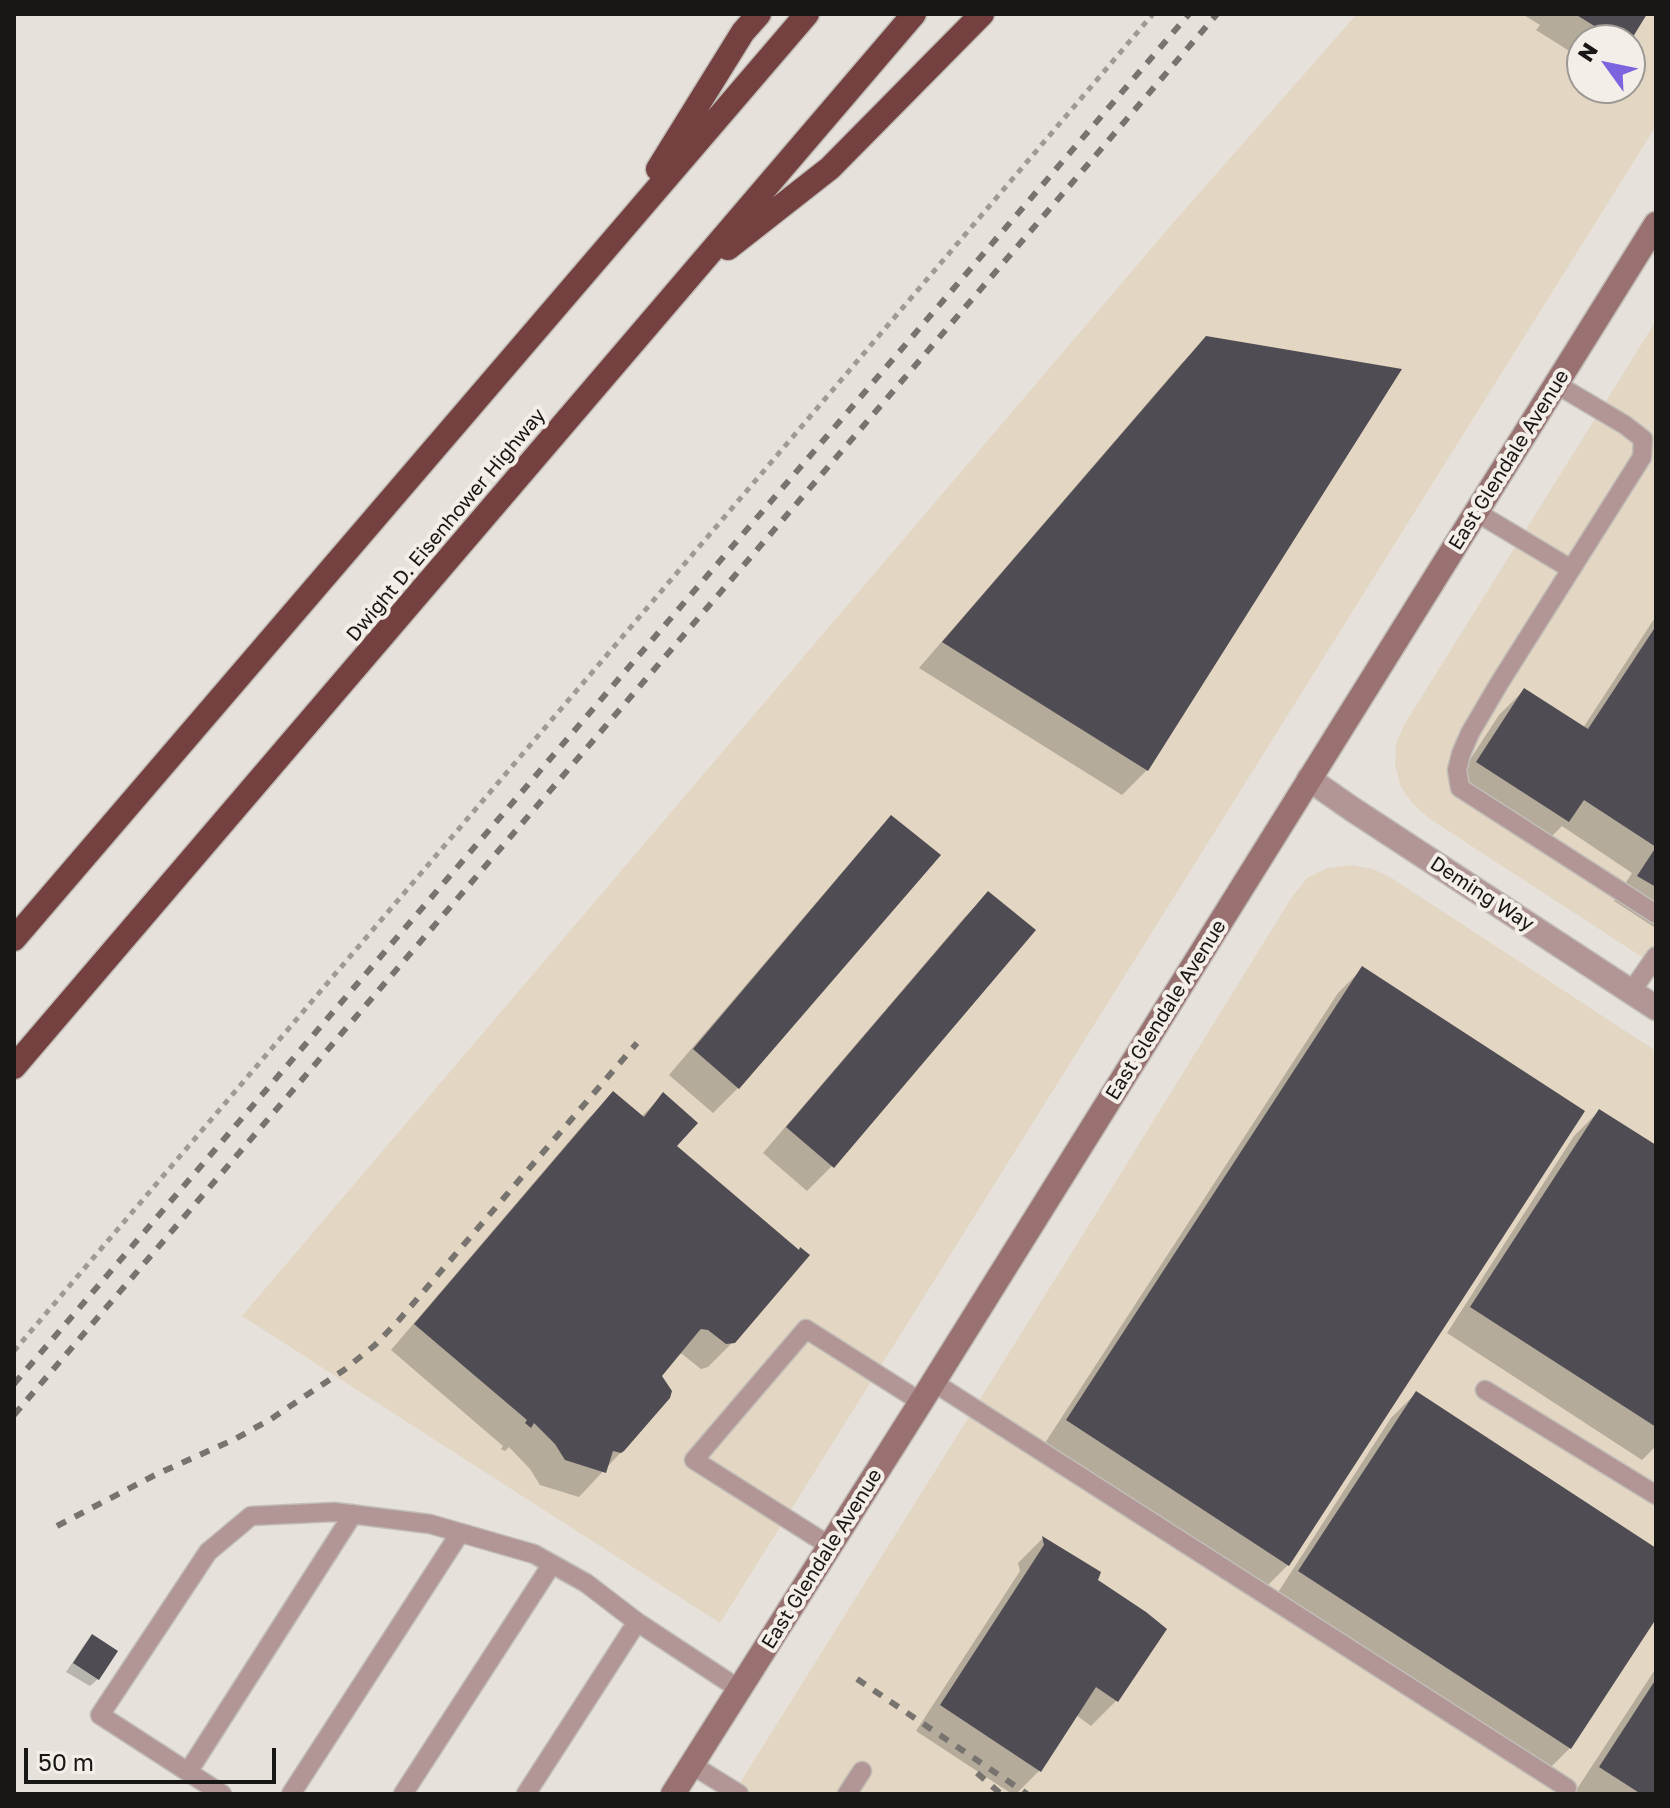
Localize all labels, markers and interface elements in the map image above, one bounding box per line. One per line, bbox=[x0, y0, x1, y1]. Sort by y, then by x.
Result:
north arrow bbox=[1566, 24, 1646, 104]
text: N bbox=[1571, 37, 1603, 66]
street label: East Glendale Avenue bbox=[1444, 365, 1574, 555]
street label: Dwight D. Eisenhower Highway bbox=[341, 404, 551, 646]
street label: Deming Way bbox=[1426, 852, 1538, 936]
street label: East Glendale Avenue bbox=[1101, 915, 1231, 1105]
street label: East Glendale Avenue bbox=[757, 1464, 887, 1654]
scale bar bbox=[28, 1732, 280, 1782]
text: 50 m bbox=[38, 1747, 94, 1776]

